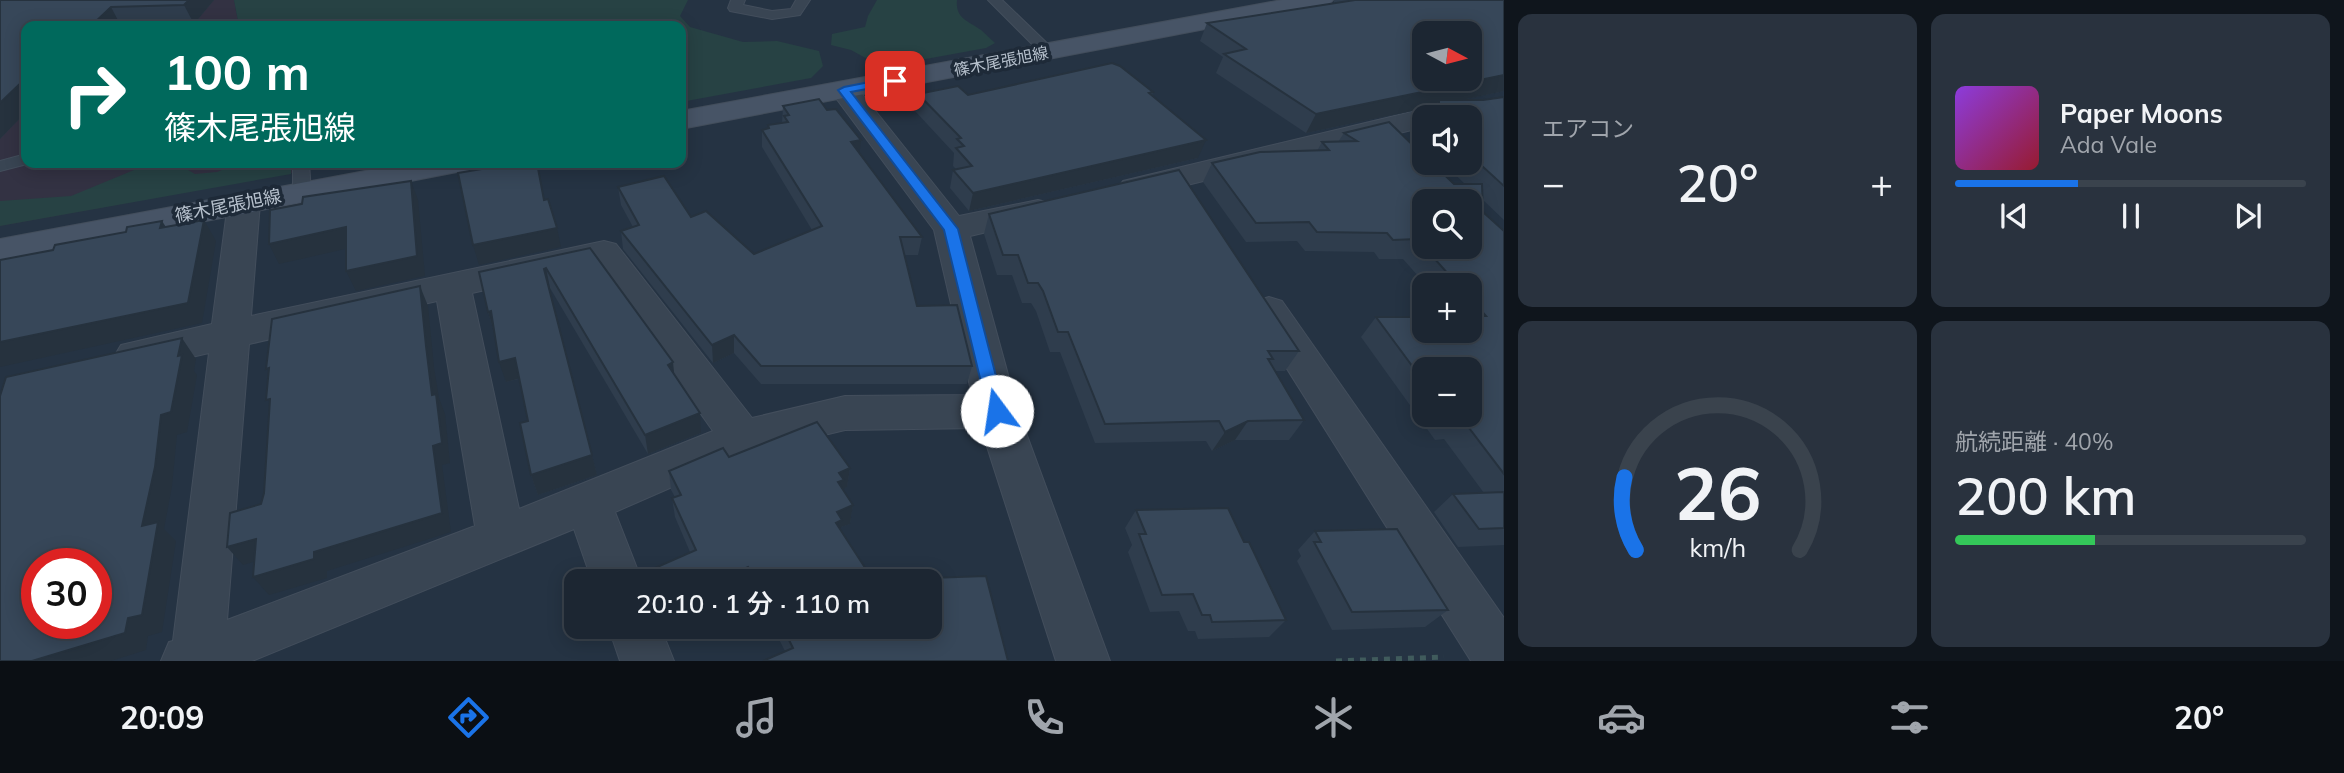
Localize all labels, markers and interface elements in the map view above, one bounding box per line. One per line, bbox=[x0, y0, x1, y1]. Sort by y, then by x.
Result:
north arrow bbox=[1412, 21, 1482, 91]
map controls bbox=[1412, 21, 1482, 427]
text: 100 m bbox=[164, 41, 310, 102]
street label: 篠木尾張旭線 bbox=[952, 42, 1050, 80]
icon: right bbox=[49, 49, 140, 140]
pin bbox=[865, 51, 925, 111]
icon: arrive bbox=[876, 62, 914, 100]
text: Paper Moons bbox=[2060, 97, 2223, 130]
button: sound bbox=[1412, 105, 1482, 175]
text: 篠木尾張旭線 bbox=[164, 107, 356, 147]
text: エアコン bbox=[1542, 114, 1634, 143]
text: Ada Vale bbox=[2060, 130, 2157, 159]
text: 20° bbox=[1677, 150, 1758, 215]
text: − bbox=[1542, 159, 1565, 207]
text: + bbox=[1870, 159, 1893, 207]
street label: 篠木尾張旭線 bbox=[173, 184, 283, 227]
button: search bbox=[1412, 189, 1482, 259]
icon: previous bbox=[1995, 197, 2033, 235]
icon: pause bbox=[2112, 197, 2150, 235]
icon: next bbox=[2229, 197, 2267, 235]
button: + bbox=[1412, 273, 1482, 343]
button: − bbox=[1412, 357, 1482, 427]
position arrow bbox=[960, 374, 1034, 448]
text: 航続距離 · 40% bbox=[1955, 427, 2113, 456]
text: 26 bbox=[1674, 447, 1761, 538]
text: 200 km bbox=[1955, 463, 2136, 528]
text: km/h bbox=[1689, 532, 1746, 563]
speed limit sign: 30 bbox=[21, 548, 112, 639]
text: 20:10 · 1 分 · 110 m bbox=[636, 587, 870, 620]
icon: directions bbox=[444, 693, 493, 742]
icon: music bbox=[732, 693, 781, 742]
icon: phone bbox=[1020, 693, 1069, 742]
icon: climate bbox=[1309, 693, 1358, 742]
icon: car bbox=[1597, 693, 1646, 742]
icon: filters bbox=[1885, 693, 1934, 742]
text: 20:09 bbox=[120, 697, 204, 737]
text: 20° bbox=[2174, 697, 2224, 737]

